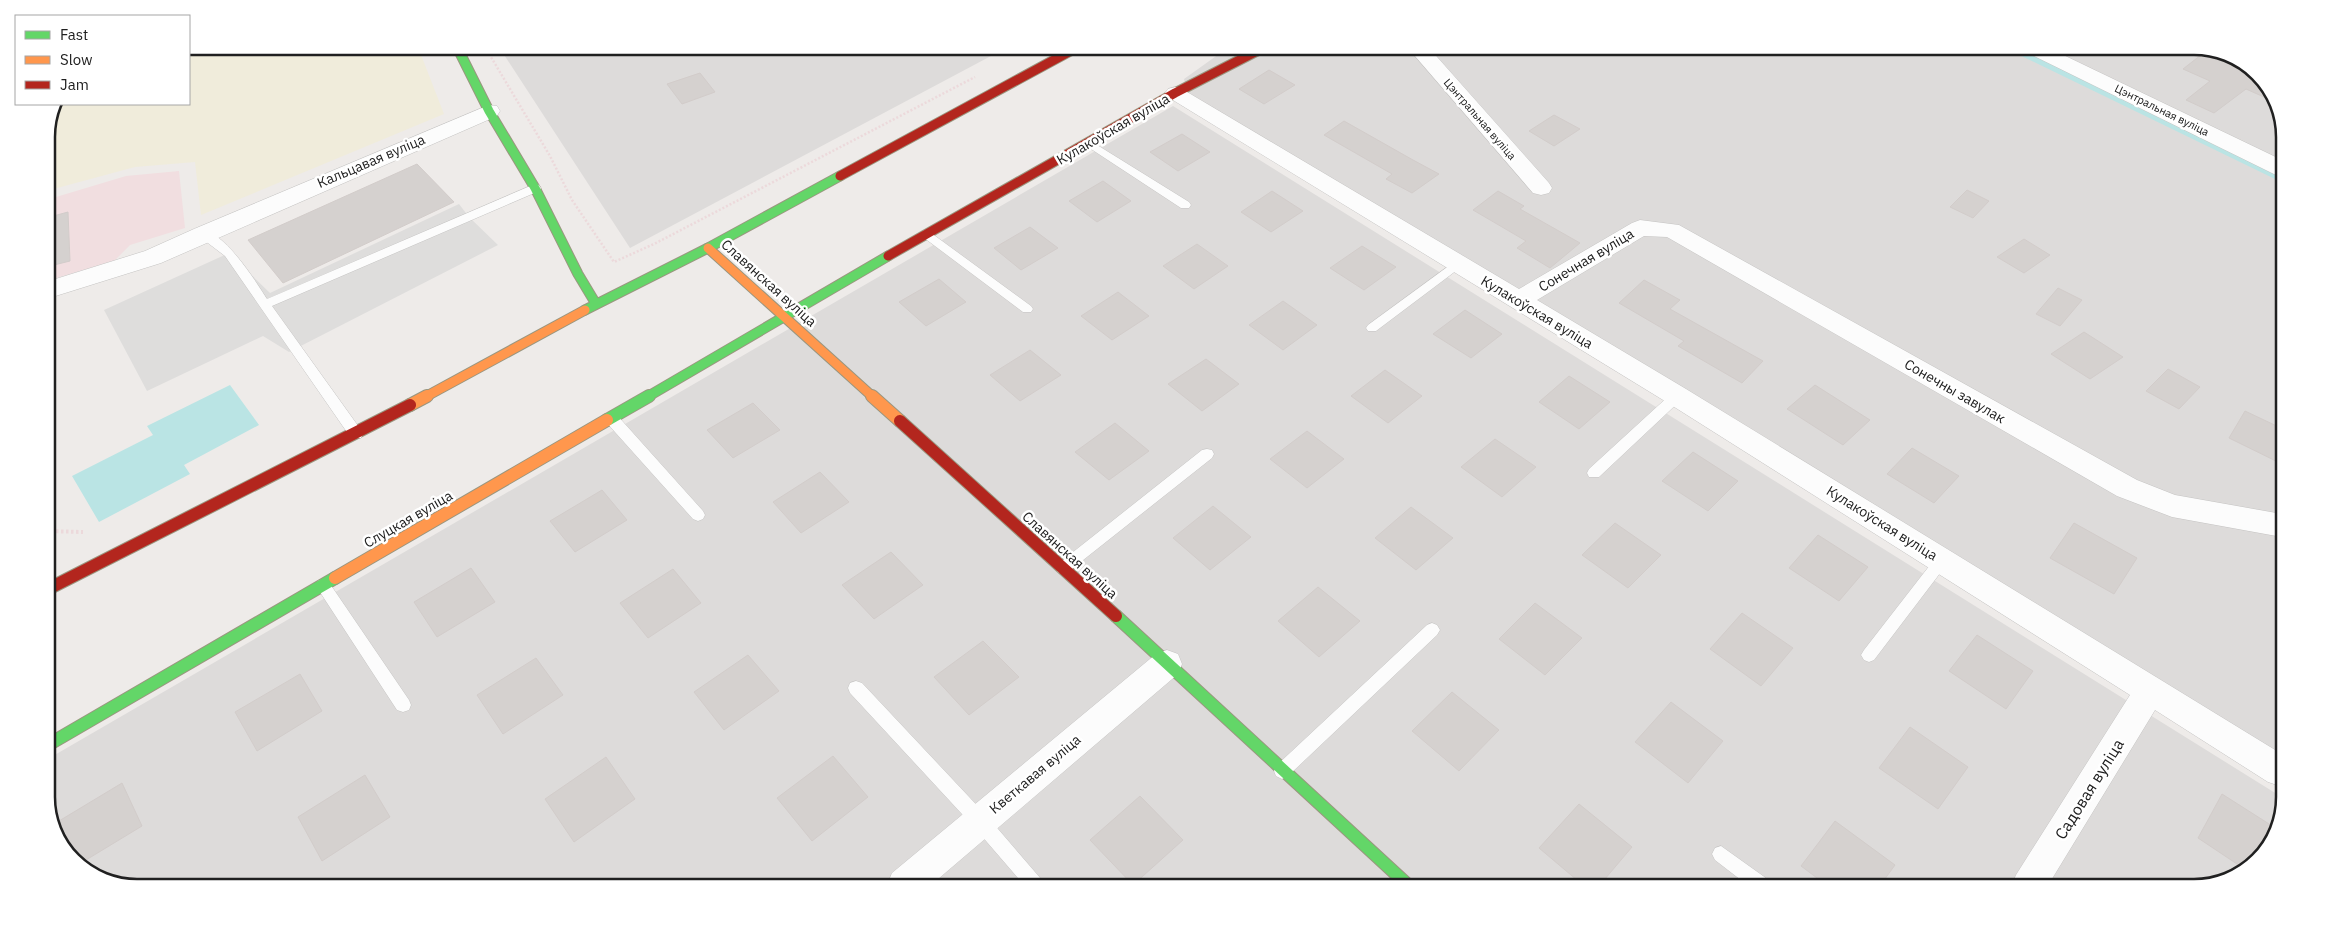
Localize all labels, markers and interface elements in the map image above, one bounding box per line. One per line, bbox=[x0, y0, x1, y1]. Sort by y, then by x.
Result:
legend bbox=[15, 15, 190, 105]
text: Fast bbox=[60, 25, 88, 44]
text: Slow bbox=[60, 50, 93, 69]
text: Jam bbox=[60, 75, 89, 94]
street label: Цэнтральная вуліца bbox=[1441, 75, 1519, 163]
street label: Цэнтральная вуліца bbox=[2113, 81, 2212, 139]
street label: Кулакоўская вуліца bbox=[1053, 89, 1173, 169]
street label: Кальцавая вуліца bbox=[314, 130, 428, 192]
street label: Сонечная вуліца bbox=[1535, 224, 1637, 296]
street label: Славянская вуліца bbox=[718, 235, 821, 331]
street label: Кулакоўская вуліца bbox=[1478, 271, 1597, 353]
street label: Сонечны завулак bbox=[1901, 355, 2009, 427]
street label: Кулакоўская вуліца bbox=[1823, 482, 1941, 565]
street label: Слуцкая вуліца bbox=[360, 486, 456, 552]
street label: Славянская вуліца bbox=[1019, 507, 1122, 603]
street label: Кветкавая вуліца bbox=[986, 730, 1085, 817]
street label: Садовая вуліца bbox=[2050, 735, 2128, 843]

